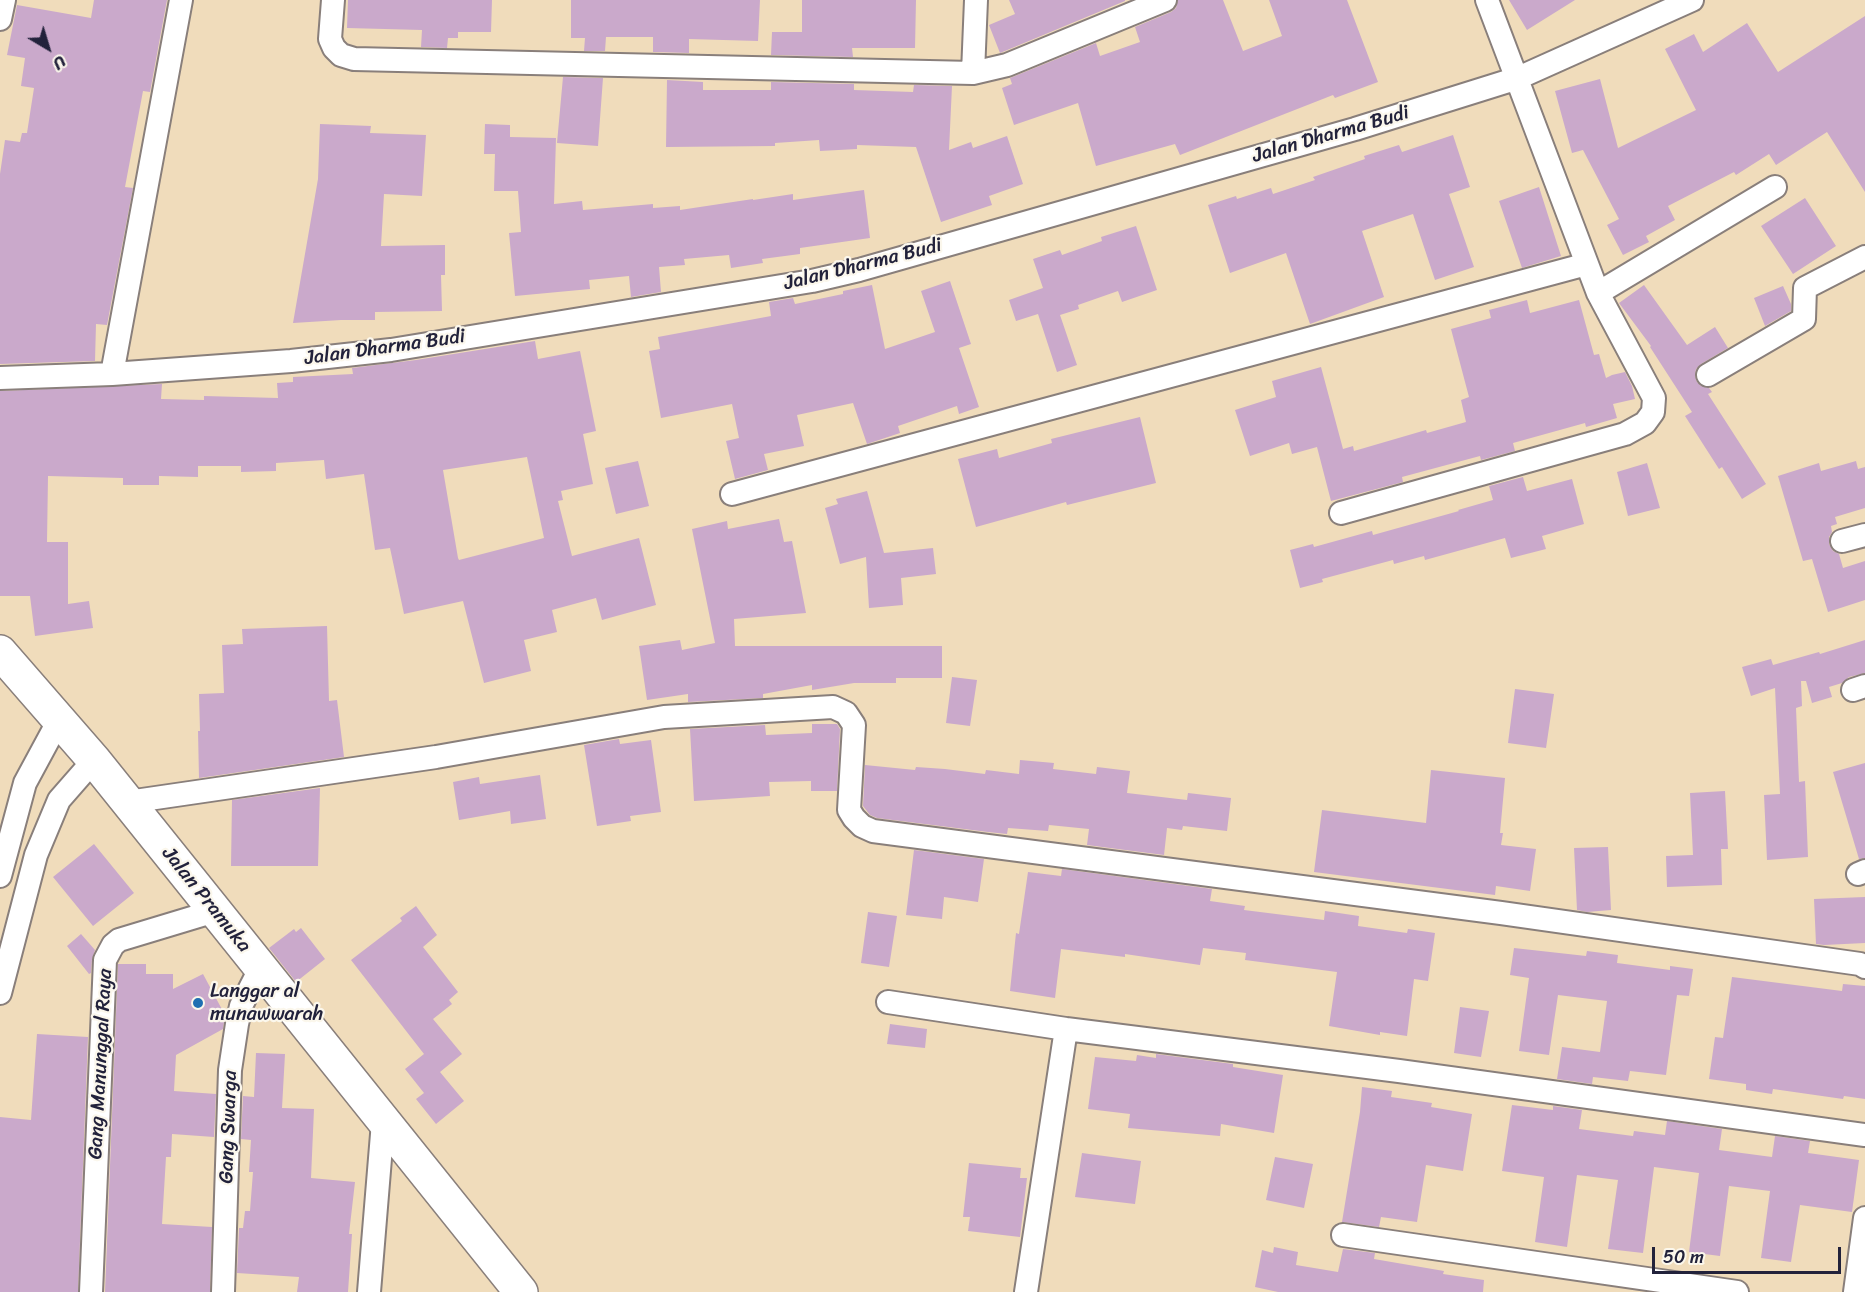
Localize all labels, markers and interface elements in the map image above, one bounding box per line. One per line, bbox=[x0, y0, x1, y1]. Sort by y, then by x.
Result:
north arrow bbox=[18, 18, 78, 78]
text: U bbox=[46, 48, 72, 77]
street label: Jalan Dharma Budi bbox=[1250, 101, 1412, 169]
street label: Jalan Dharma Budi bbox=[782, 234, 944, 296]
street label: Jalan Dharma Budi bbox=[303, 325, 467, 371]
street label: Jalan Pramuka bbox=[156, 843, 256, 957]
street label: Gang Manunggal Raya bbox=[84, 968, 118, 1160]
place label: Langgar al munawwarah bbox=[210, 980, 323, 1027]
marker: Langgar al munawwarah bbox=[191, 996, 205, 1010]
street label: Gang Swarga bbox=[215, 1070, 243, 1184]
scale bar bbox=[1655, 1235, 1844, 1273]
text: 50 m bbox=[1663, 1241, 1704, 1273]

